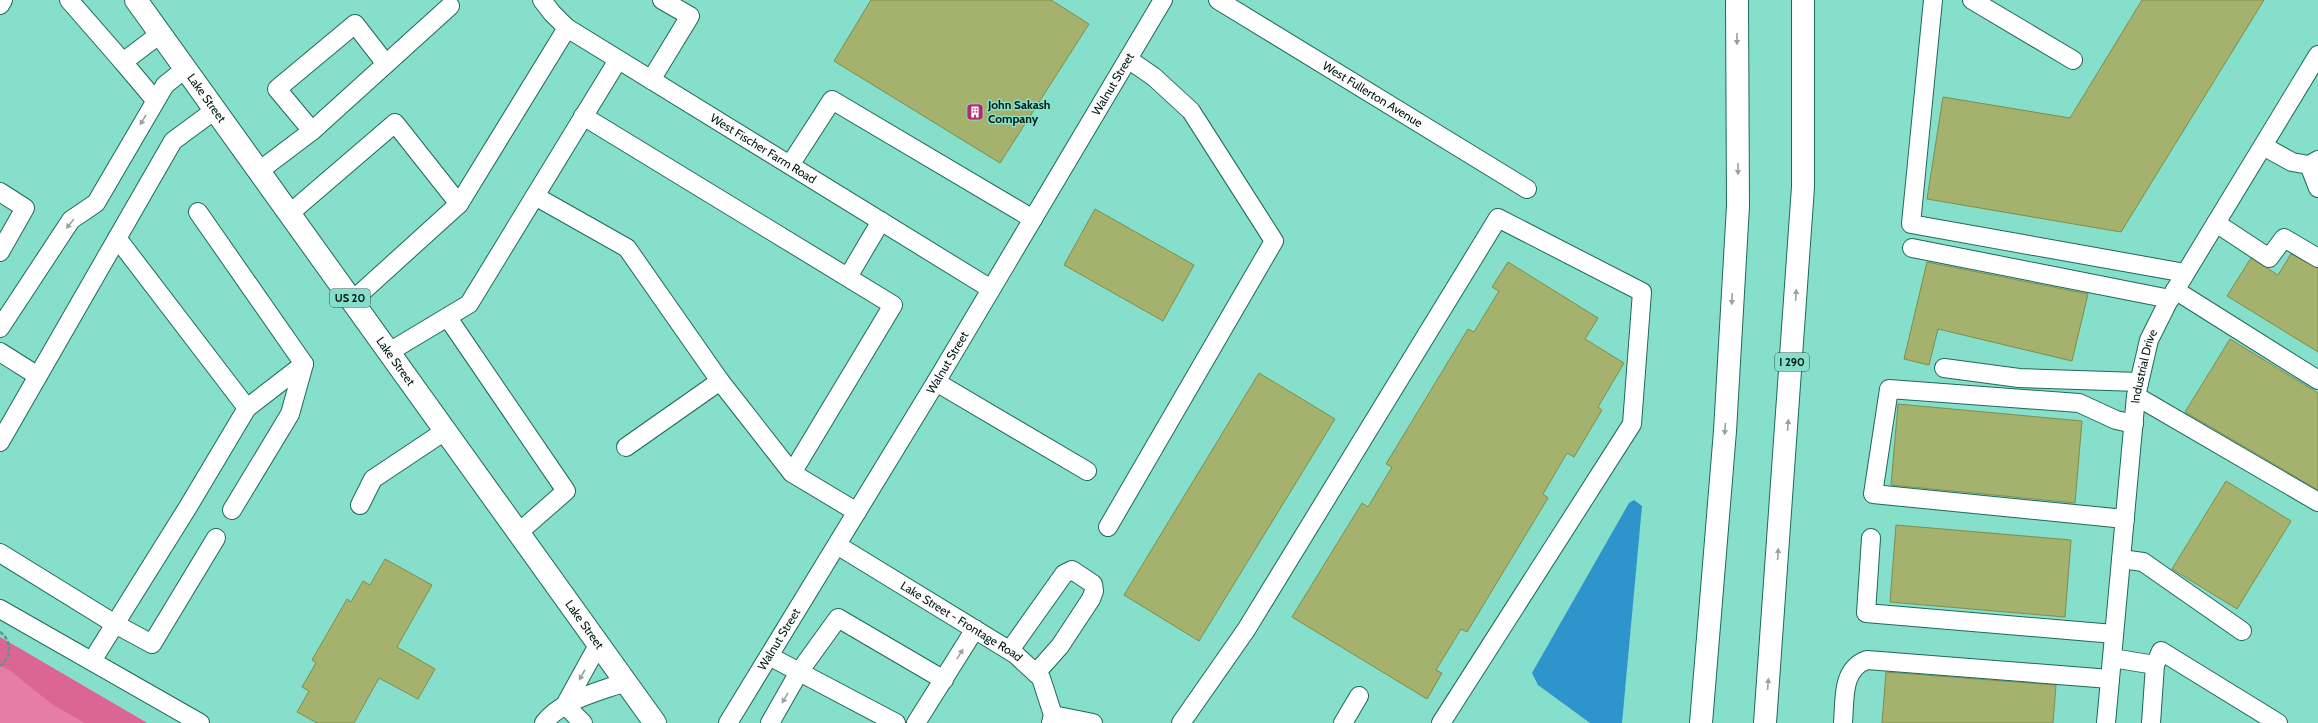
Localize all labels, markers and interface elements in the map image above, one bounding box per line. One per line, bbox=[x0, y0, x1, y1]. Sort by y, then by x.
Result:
one-way arrow bbox=[1734, 33, 1740, 46]
street label: Walnut Street bbox=[1088, 50, 1137, 118]
street label: West Fullerton Avenue bbox=[1320, 58, 1425, 130]
street label: Lake Street bbox=[184, 71, 230, 125]
place label: John Sakash Company bbox=[987, 97, 1050, 126]
building icon: John Sakash Company bbox=[965, 102, 985, 122]
street label: West Fischer Farm Road bbox=[708, 110, 819, 187]
one-way arrow bbox=[140, 114, 147, 126]
one-way arrow bbox=[1735, 163, 1741, 176]
one-way arrow bbox=[65, 218, 74, 229]
road number: US 20 bbox=[330, 289, 370, 307]
one-way arrow bbox=[1793, 289, 1800, 301]
one-way arrow bbox=[1729, 293, 1736, 305]
street label: Industrial Drive bbox=[2127, 326, 2160, 404]
street label: Walnut Street bbox=[923, 328, 971, 396]
street label: Lake Street bbox=[373, 334, 419, 389]
road number: I 290 bbox=[1775, 353, 1809, 371]
one-way arrow bbox=[1784, 419, 1791, 431]
one-way arrow bbox=[1722, 423, 1728, 436]
one-way arrow bbox=[1774, 548, 1781, 560]
street label: Lake Street - Frontage Road bbox=[898, 578, 1026, 664]
street label: Lake Street bbox=[562, 597, 607, 652]
street label: Walnut Street bbox=[754, 605, 803, 673]
one-way arrow bbox=[956, 649, 963, 660]
one-way arrow bbox=[578, 669, 585, 681]
one-way arrow bbox=[1765, 678, 1772, 690]
one-way arrow bbox=[781, 692, 788, 703]

